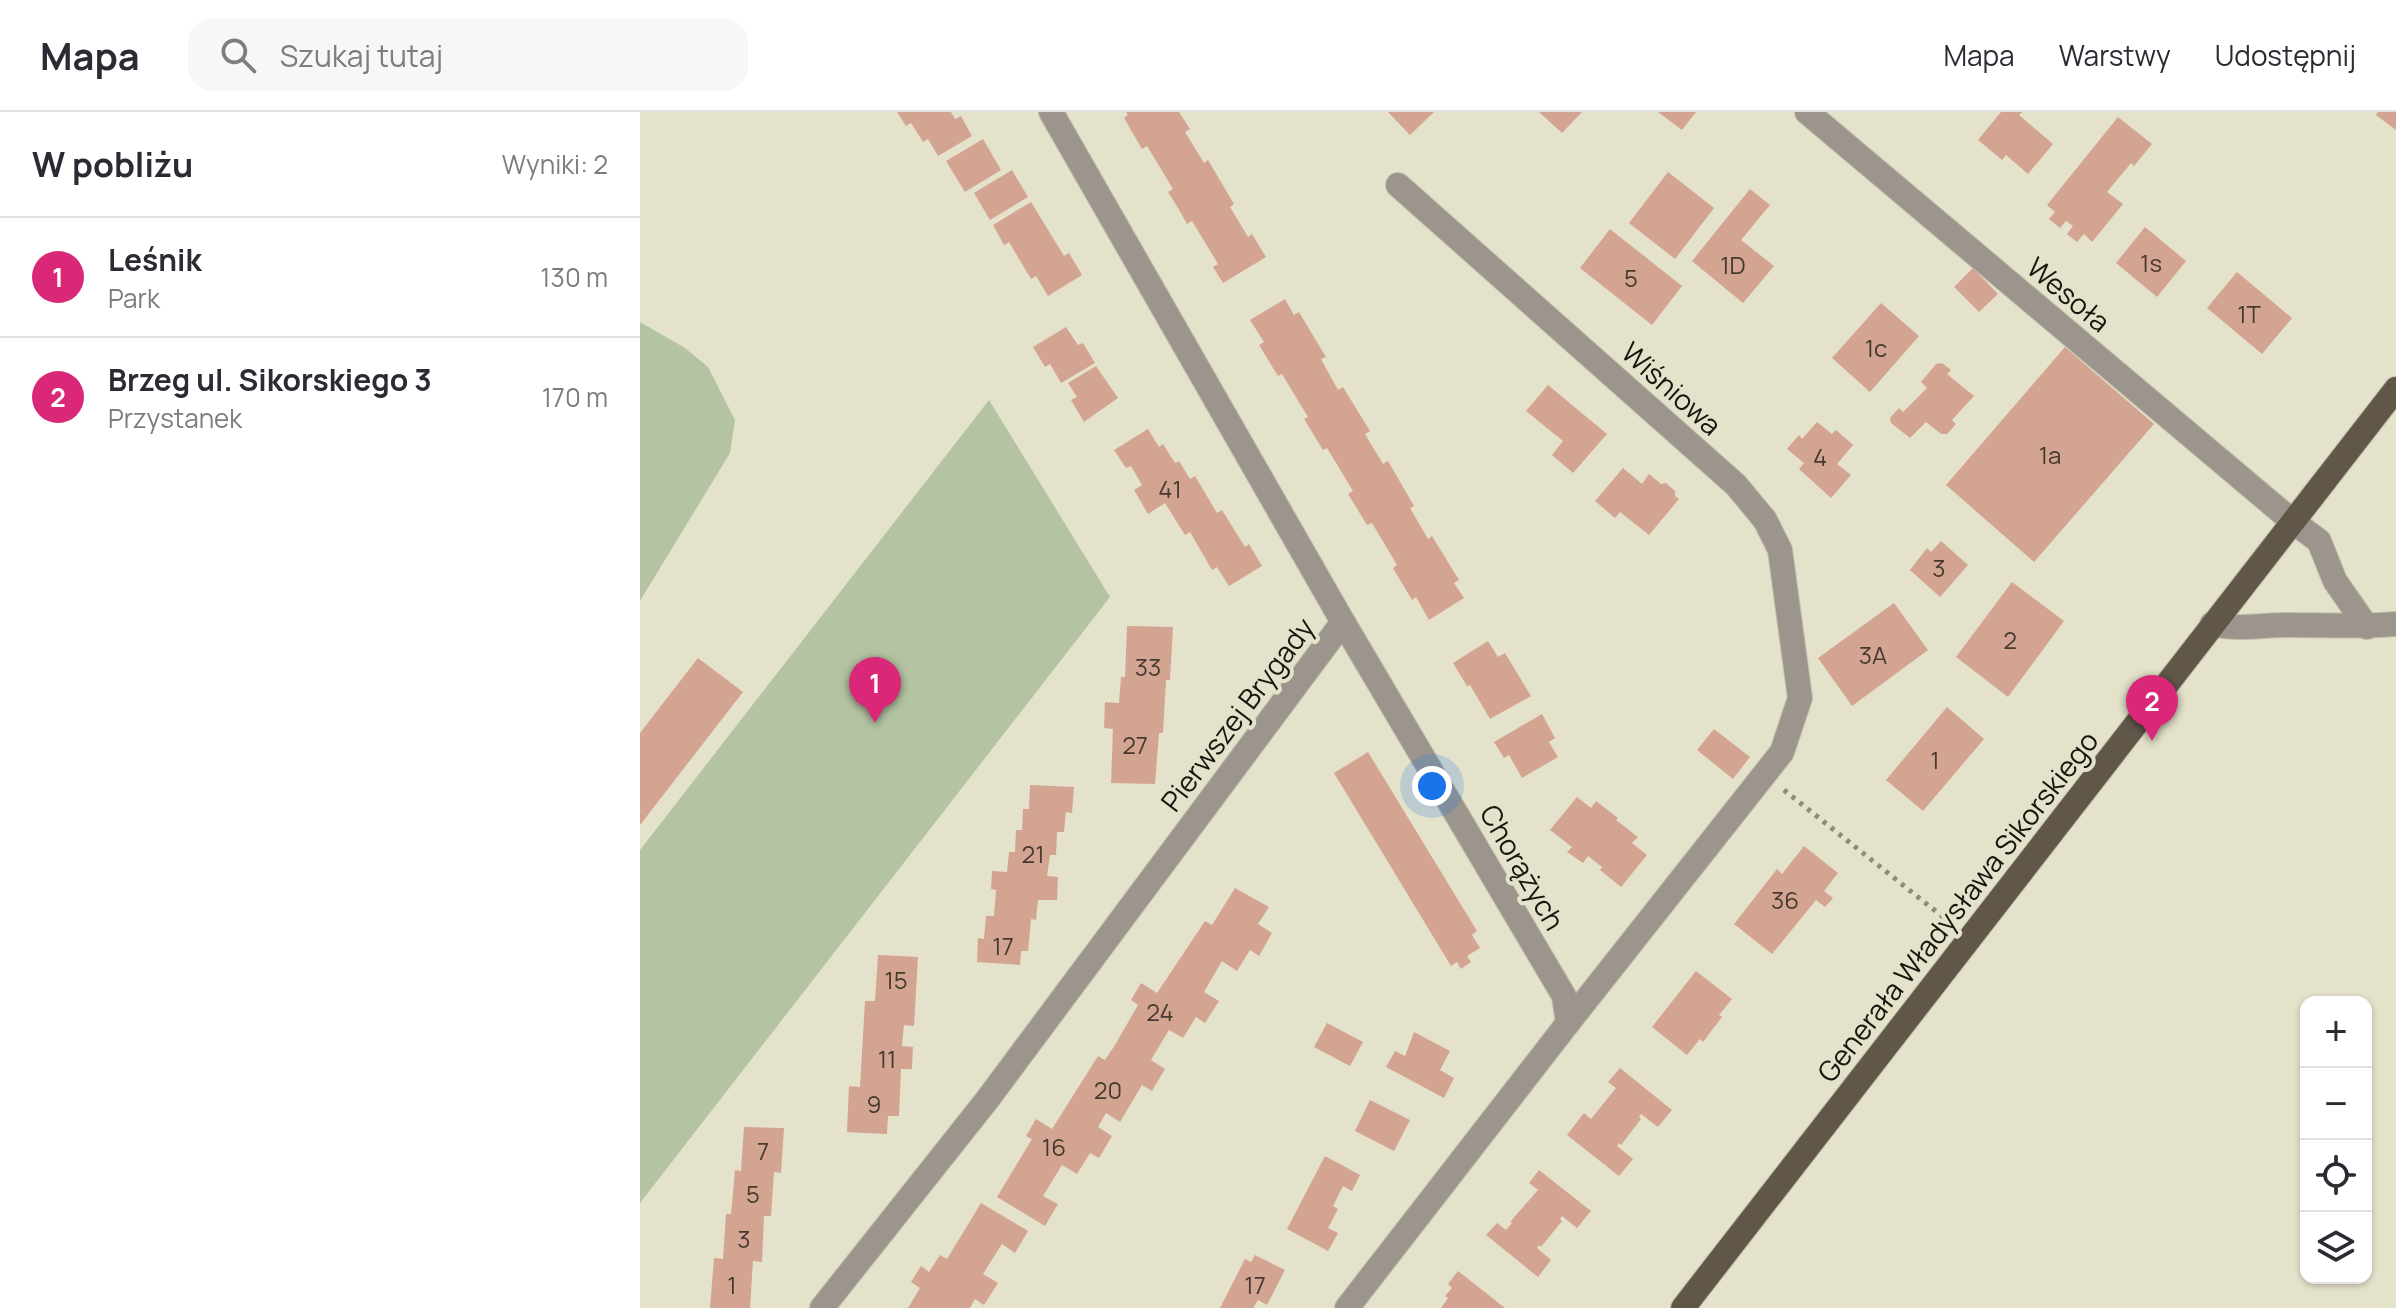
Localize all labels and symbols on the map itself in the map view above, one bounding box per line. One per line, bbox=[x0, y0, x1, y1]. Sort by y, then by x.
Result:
house number: 1s bbox=[2140, 246, 2162, 279]
house number: 1D bbox=[1720, 248, 1746, 281]
street label: Wesoła bbox=[2019, 248, 2119, 340]
house number: 5 bbox=[1624, 261, 1638, 294]
house number: 1T bbox=[2237, 297, 2262, 330]
house number: 1c bbox=[1865, 331, 1887, 364]
street label: Wiśniowa bbox=[1614, 333, 1730, 443]
house number: 1a bbox=[2039, 438, 2061, 471]
house number: 4 bbox=[1813, 440, 1827, 473]
house number: 41 bbox=[1158, 472, 1182, 505]
house number: 3 bbox=[1932, 551, 1946, 584]
street label: Pierwszej Brygady bbox=[1152, 609, 1322, 819]
house number: 2 bbox=[2003, 623, 2017, 656]
house number: 3A bbox=[1859, 638, 1887, 671]
house number: 33 bbox=[1135, 650, 1161, 683]
pin: 1 bbox=[849, 657, 901, 723]
pin: 2 bbox=[2126, 675, 2178, 741]
street label: Generała Władysława Sikorskiego bbox=[1808, 723, 2106, 1089]
house number: 27 bbox=[1122, 728, 1148, 761]
house number: 1 bbox=[1930, 743, 1940, 776]
your location bbox=[1412, 766, 1452, 806]
street label: Chorążych bbox=[1472, 797, 1574, 937]
house number: 21 bbox=[1021, 837, 1045, 870]
house number: 36 bbox=[1771, 883, 1799, 916]
house number: 17 bbox=[992, 929, 1014, 962]
house number: 15 bbox=[884, 963, 908, 996]
house number: 24 bbox=[1146, 995, 1174, 1028]
house number: 11 bbox=[878, 1042, 896, 1075]
house number: 20 bbox=[1094, 1073, 1122, 1106]
house number: 9 bbox=[867, 1087, 881, 1120]
house number: 16 bbox=[1042, 1130, 1066, 1163]
house number: 7 bbox=[757, 1134, 769, 1167]
house number: 5 bbox=[746, 1177, 760, 1210]
house number: 3 bbox=[737, 1222, 751, 1255]
house number: 1 bbox=[727, 1268, 737, 1301]
house number: 17 bbox=[1244, 1268, 1266, 1301]

